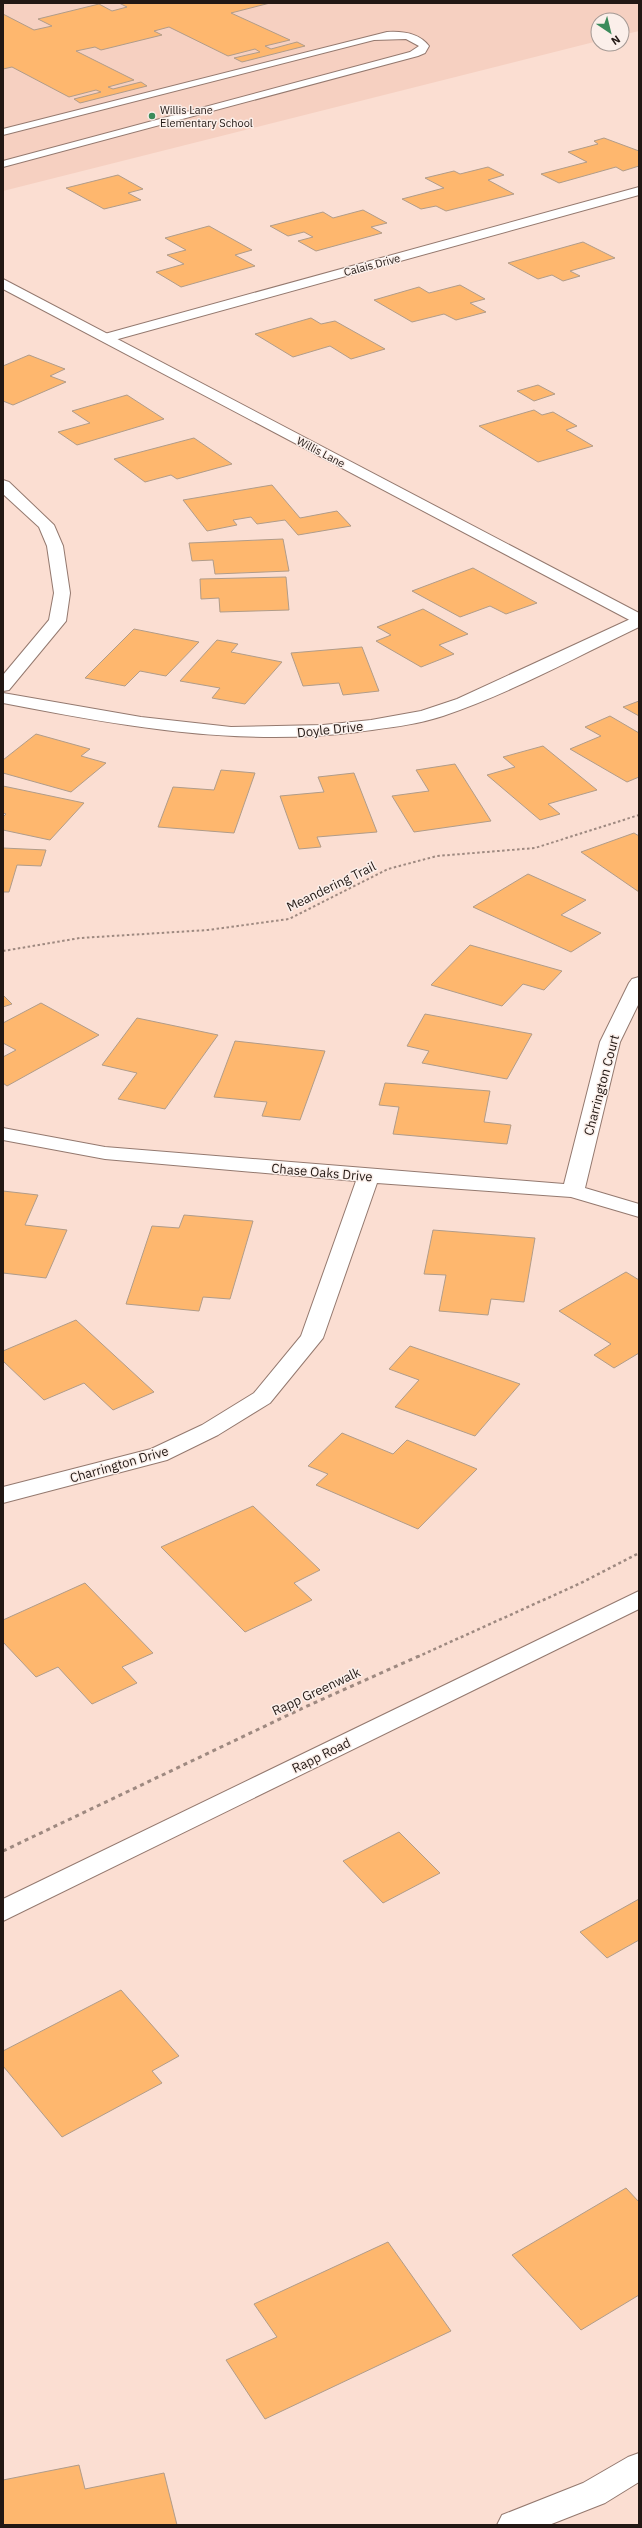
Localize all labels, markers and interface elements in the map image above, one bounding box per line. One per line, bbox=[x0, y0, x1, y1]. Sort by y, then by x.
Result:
north arrow bbox=[590, 12, 630, 52]
text: N bbox=[608, 32, 623, 48]
place label: Willis Lane Elementary School bbox=[160, 103, 253, 130]
marker: Willis Lane Elementary School bbox=[147, 111, 157, 121]
street label: Calais Drive bbox=[342, 251, 402, 279]
street label: Willis Lane bbox=[294, 433, 348, 471]
street label: Doyle Drive bbox=[296, 718, 364, 741]
street label: Meandering Trail bbox=[284, 857, 379, 915]
street label: Charrington Court bbox=[580, 1033, 623, 1137]
street label: Chase Oaks Drive bbox=[271, 1160, 373, 1185]
street label: Charrington Drive bbox=[68, 1442, 170, 1487]
street label: Rapp Greenwalk bbox=[269, 1663, 363, 1719]
street label: Rapp Road bbox=[289, 1734, 353, 1777]

